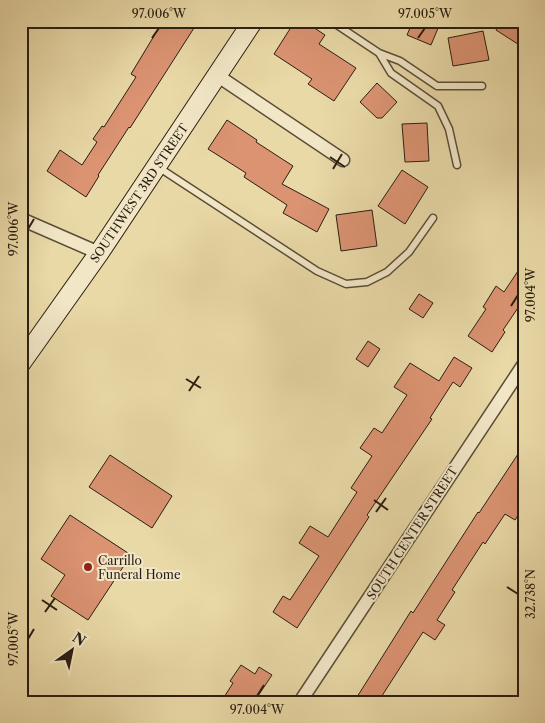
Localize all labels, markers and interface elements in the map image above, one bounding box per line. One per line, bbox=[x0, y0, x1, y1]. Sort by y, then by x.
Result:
text: 97.006°W bbox=[132, 6, 187, 21]
text: 97.005°W bbox=[398, 6, 453, 21]
street label: SOUTHWEST 3RD STREET bbox=[87, 120, 191, 266]
text: 97.006°W bbox=[6, 201, 21, 256]
text: 97.004°W bbox=[523, 267, 538, 322]
street label: SOUTH CENTER STREET bbox=[363, 464, 461, 602]
place label: Carrillo Funeral Home bbox=[98, 553, 181, 582]
marker: Carrillo Funeral Home bbox=[82, 561, 94, 573]
text: 32.738°N bbox=[523, 569, 538, 619]
text: 97.005°W bbox=[6, 611, 21, 666]
north arrow bbox=[48, 626, 98, 676]
text: N bbox=[69, 628, 89, 650]
text: 97.004°W bbox=[230, 702, 285, 717]

